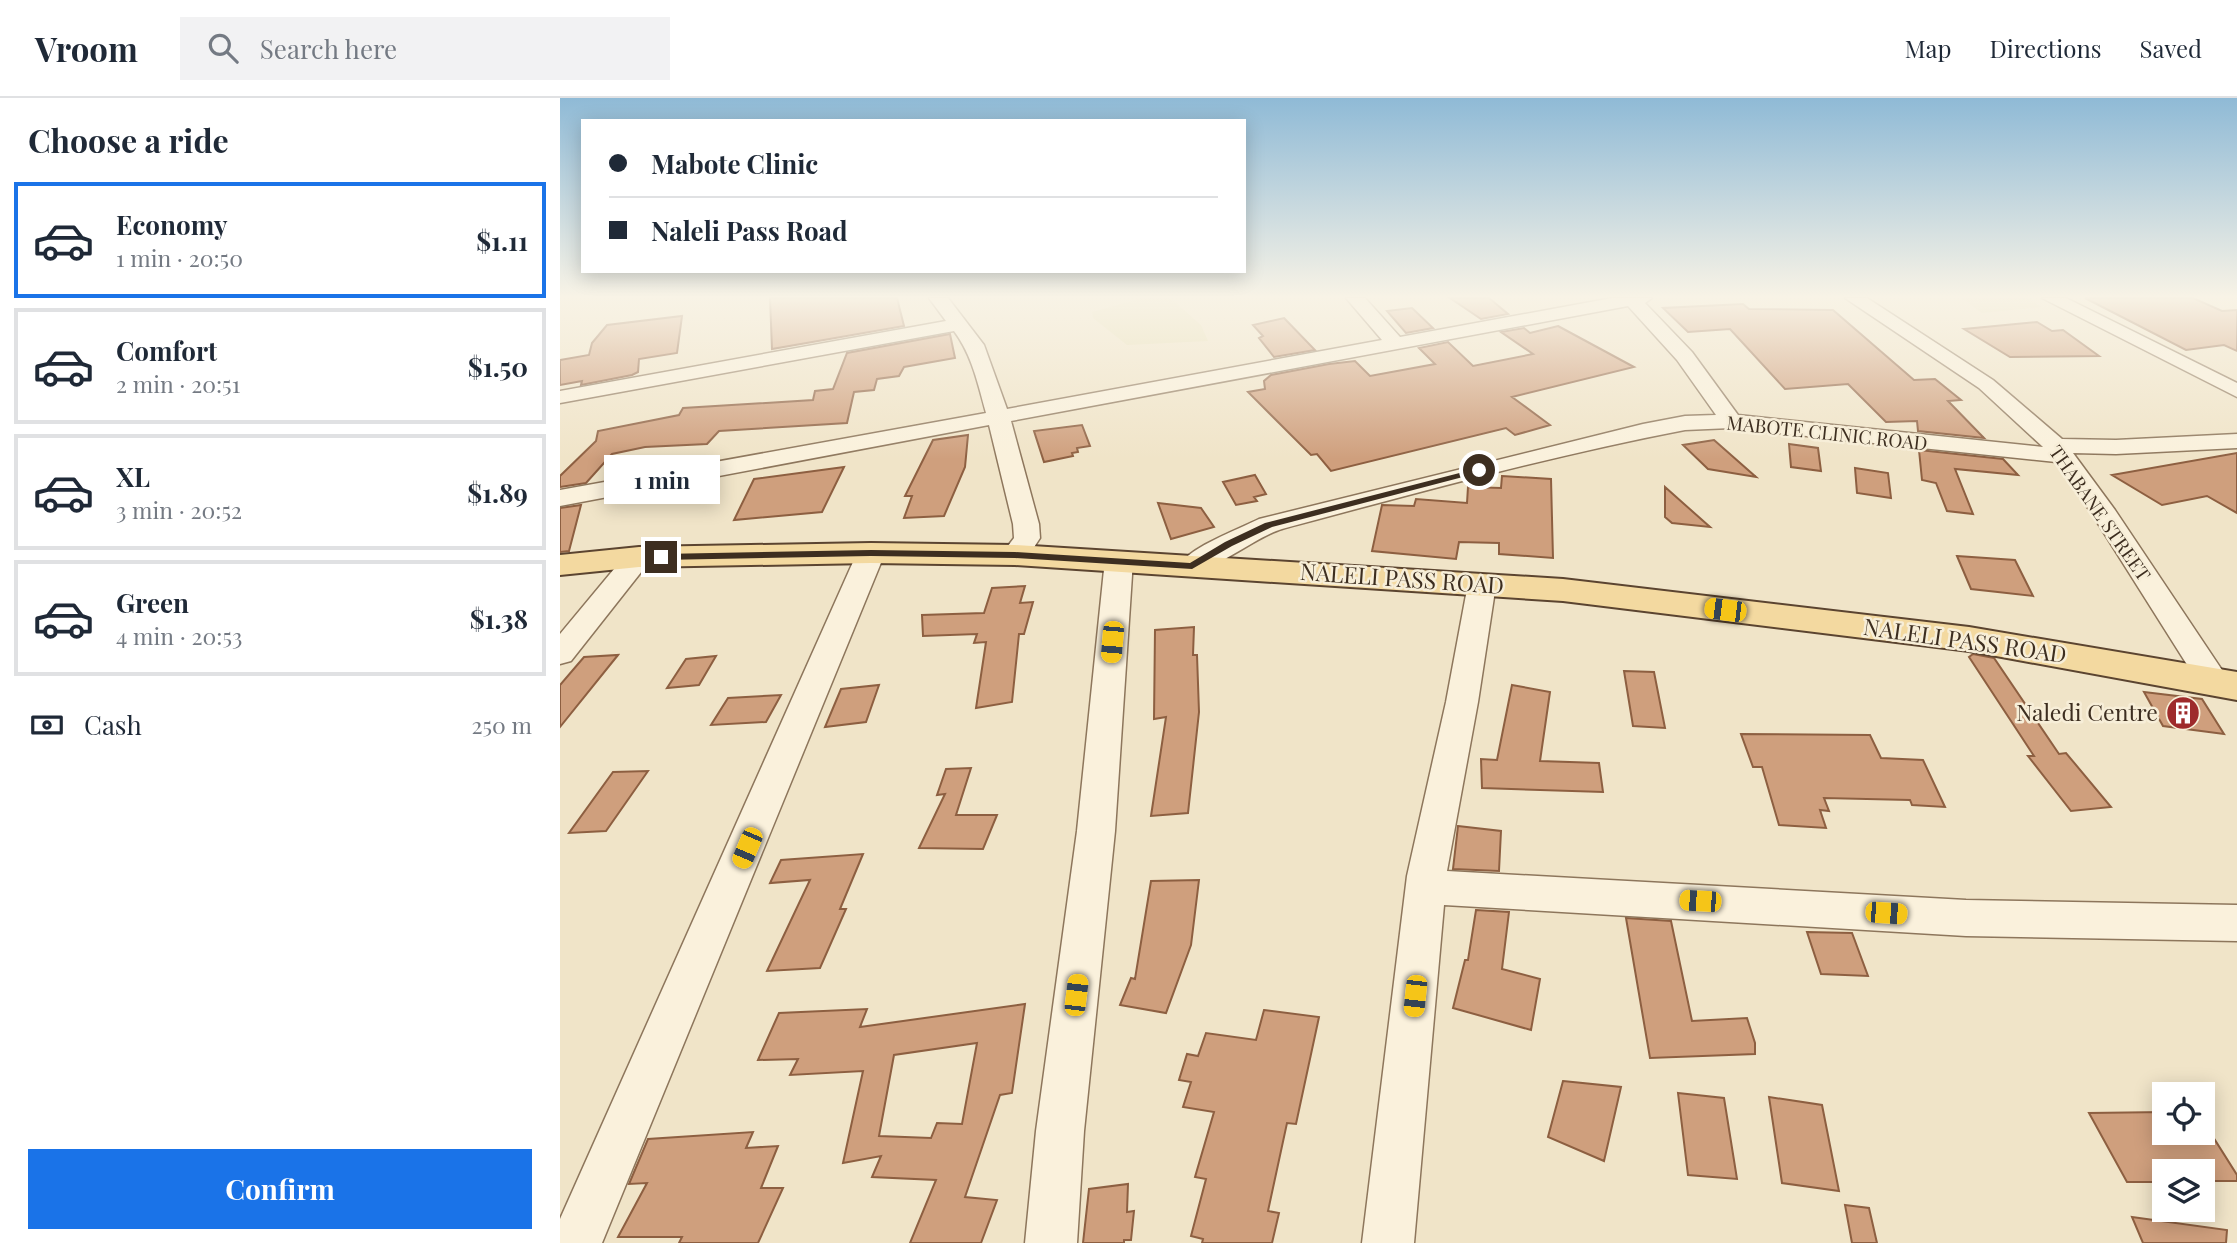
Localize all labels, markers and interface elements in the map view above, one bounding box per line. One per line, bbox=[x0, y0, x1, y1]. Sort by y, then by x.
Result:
search box bbox=[180, 17, 670, 80]
text: Vroom bbox=[35, 26, 138, 70]
icon: search bbox=[204, 29, 242, 67]
text: Search here bbox=[260, 31, 397, 66]
text: Map bbox=[1905, 32, 1951, 64]
text: Directions bbox=[1989, 32, 2102, 64]
text: Saved bbox=[2140, 32, 2202, 64]
text: Choose a ride bbox=[28, 118, 229, 161]
text: Mabote Clinic bbox=[651, 146, 818, 181]
text: Economy bbox=[116, 207, 227, 242]
icon: car bbox=[32, 209, 95, 272]
text: Naleli Pass Road bbox=[651, 213, 848, 248]
text: $1.11 bbox=[476, 223, 528, 258]
text: 1 min · 20:50 bbox=[116, 242, 243, 273]
text: Comfort bbox=[116, 333, 217, 368]
icon: car bbox=[32, 335, 95, 398]
text: $1.50 bbox=[468, 349, 528, 384]
text: 2 min · 20:51 bbox=[116, 368, 240, 399]
street label: MABOTE CLINIC ROAD bbox=[1725, 409, 1929, 455]
street label: THABANE STREET bbox=[2044, 439, 2157, 586]
route start bbox=[1463, 454, 1495, 486]
callout: 1 min bbox=[603, 456, 719, 504]
text: XL bbox=[116, 459, 150, 494]
icon: car bbox=[32, 461, 95, 524]
text: 1 min bbox=[634, 464, 690, 495]
text: $1.89 bbox=[467, 475, 528, 510]
text: 3 min · 20:52 bbox=[116, 494, 242, 525]
route end bbox=[645, 541, 677, 573]
street label: NALELI PASS ROAD bbox=[1299, 555, 1505, 600]
text: Green bbox=[116, 585, 189, 620]
icon: car bbox=[32, 587, 95, 650]
car bbox=[1703, 597, 1748, 623]
text: $1.38 bbox=[470, 601, 528, 636]
street label: NALELI PASS ROAD bbox=[1862, 610, 2069, 669]
text: 4 min · 20:53 bbox=[116, 620, 242, 651]
car bbox=[1100, 620, 1125, 664]
building icon: Naledi Centre bbox=[2164, 694, 2202, 732]
place label: Naledi Centre bbox=[2016, 696, 2158, 727]
icon: cash bbox=[28, 706, 66, 744]
text: Cash bbox=[84, 707, 142, 742]
text: 250 m bbox=[471, 709, 532, 740]
car bbox=[730, 825, 765, 871]
car bbox=[1679, 889, 1722, 913]
car bbox=[1865, 901, 1908, 925]
car bbox=[1064, 973, 1089, 1017]
car bbox=[1403, 974, 1428, 1018]
map controls bbox=[2152, 1082, 2215, 1222]
button: locate bbox=[2152, 1082, 2215, 1145]
button: Confirm bbox=[28, 1149, 532, 1229]
button: layers bbox=[2152, 1159, 2215, 1222]

